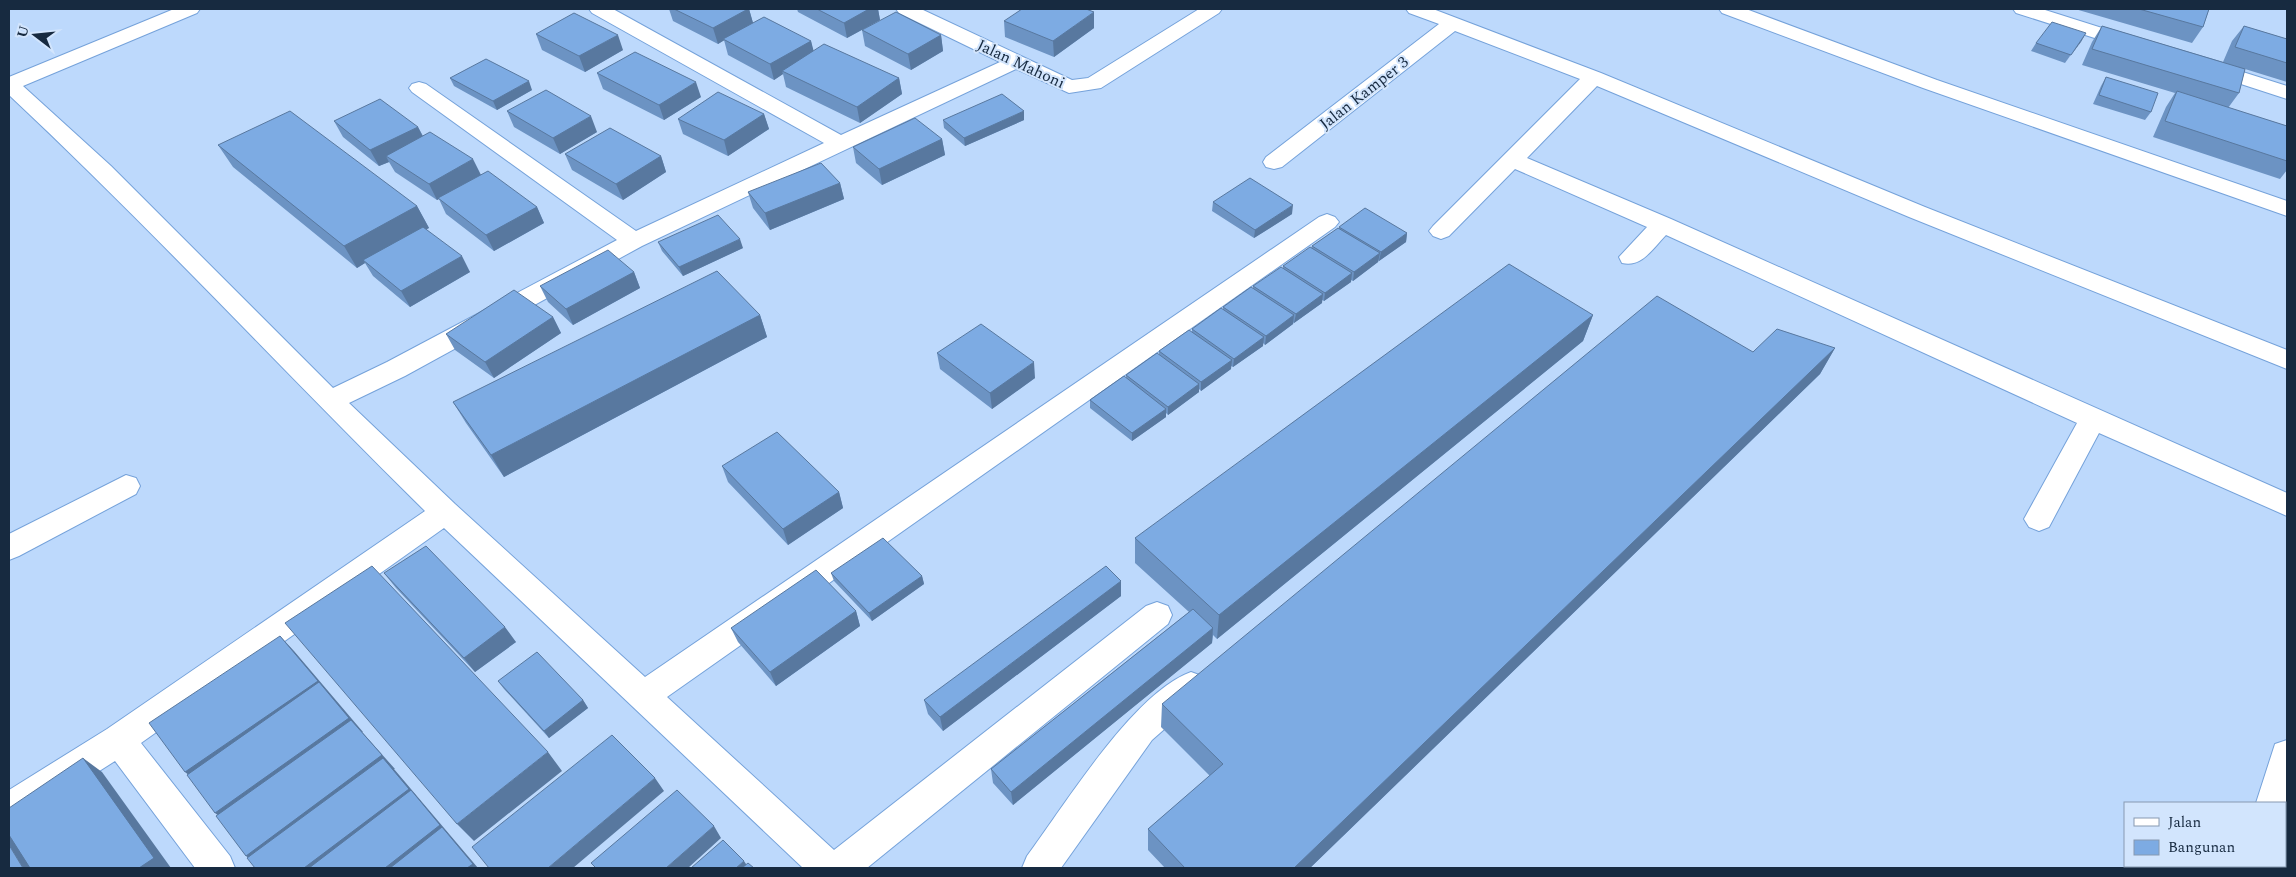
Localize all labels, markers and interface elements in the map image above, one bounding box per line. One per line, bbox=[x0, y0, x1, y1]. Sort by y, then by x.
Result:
north arrow bbox=[10, 10, 60, 60]
text: U bbox=[11, 23, 35, 40]
street label: Jalan Mahoni bbox=[973, 33, 1069, 95]
street label: Jalan Kamper 3 bbox=[1314, 50, 1414, 136]
legend bbox=[2124, 802, 2286, 867]
text: Jalan bbox=[2168, 811, 2201, 834]
text: Bangunan bbox=[2168, 836, 2235, 859]

